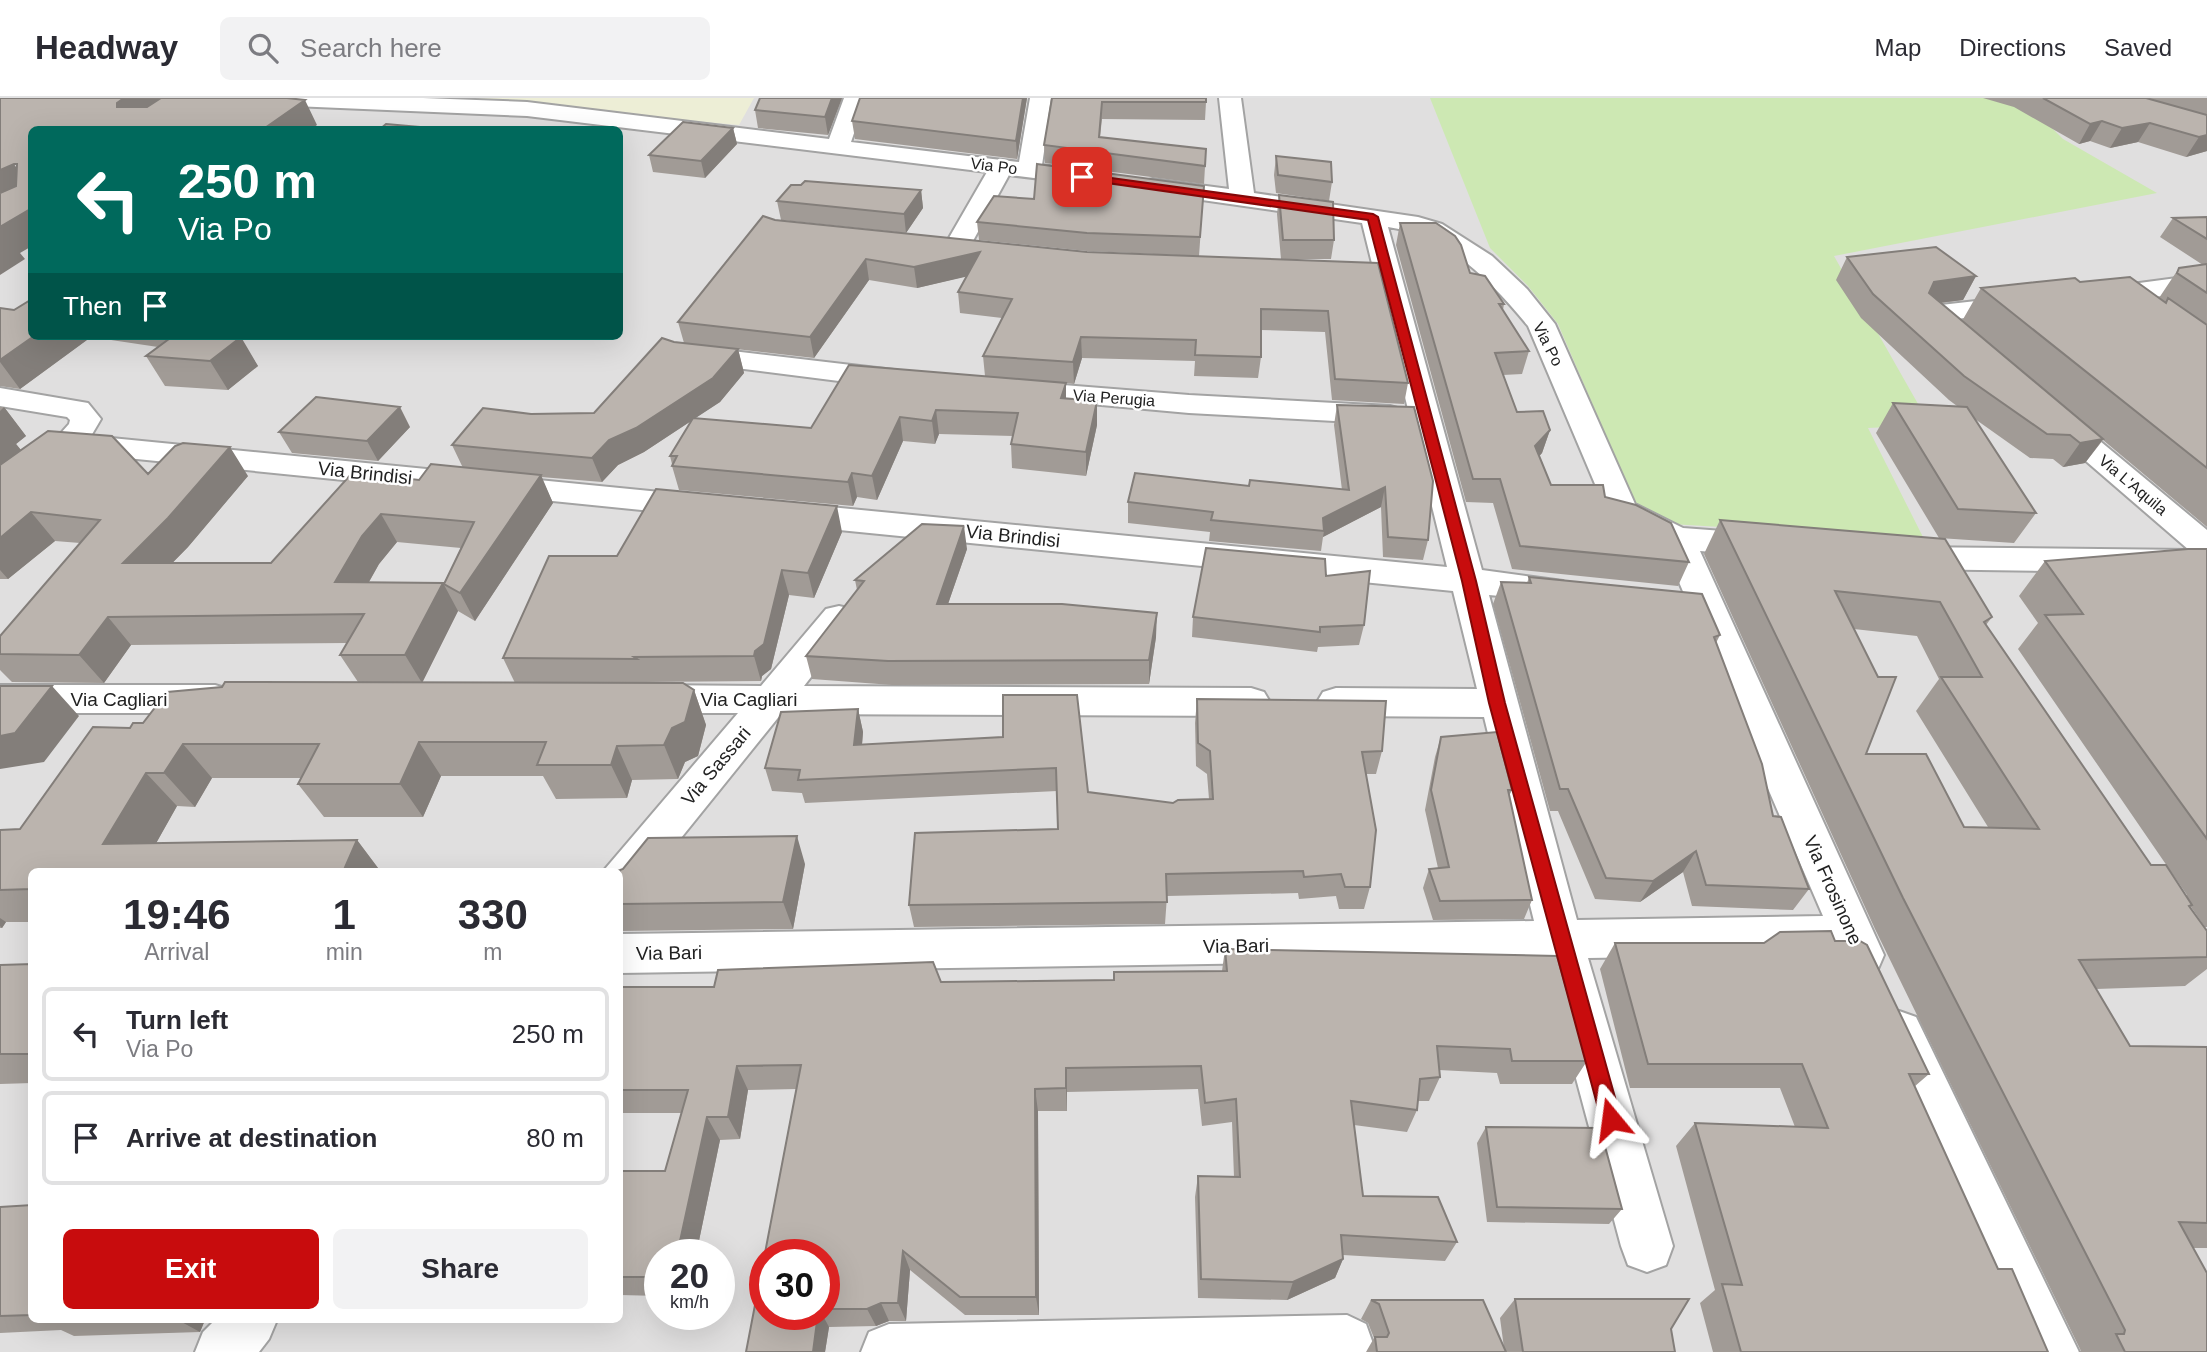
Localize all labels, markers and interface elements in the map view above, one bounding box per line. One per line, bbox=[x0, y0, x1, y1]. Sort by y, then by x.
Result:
search box bbox=[220, 17, 710, 80]
text: Headway bbox=[35, 29, 178, 66]
icon: search bbox=[244, 29, 282, 67]
text: Search here bbox=[300, 33, 442, 63]
text: Map bbox=[1875, 34, 1921, 61]
text: Directions bbox=[1959, 34, 2066, 61]
text: Saved bbox=[2104, 34, 2172, 61]
pin bbox=[1052, 147, 1112, 207]
icon: left bbox=[63, 154, 154, 245]
text: 250 m bbox=[178, 154, 317, 208]
street label: Via Po bbox=[970, 155, 1018, 177]
icon: arrive bbox=[1063, 158, 1101, 196]
text: Via Po bbox=[178, 211, 272, 247]
icon: arrive bbox=[136, 287, 174, 325]
text: Then bbox=[63, 291, 122, 321]
street label: Via Po bbox=[1530, 319, 1566, 369]
street label: Via Perugia bbox=[1072, 387, 1156, 409]
street label: Via L'Aquila bbox=[2095, 452, 2171, 518]
street label: Via Brindisi bbox=[317, 458, 413, 488]
street label: Via Brindisi bbox=[965, 521, 1061, 551]
street label: Via Cagliari bbox=[71, 689, 167, 710]
street label: Via Cagliari bbox=[701, 689, 797, 710]
street label: Via Sassari bbox=[677, 723, 755, 809]
street label: Via Frosinone bbox=[1800, 832, 1866, 948]
text: 19:46 bbox=[123, 891, 231, 938]
text: 1 bbox=[332, 891, 356, 938]
text: 330 bbox=[458, 891, 528, 938]
street label: Via Bari bbox=[1203, 935, 1269, 957]
text: Arrival bbox=[144, 939, 209, 965]
text: min bbox=[326, 939, 363, 965]
text: m bbox=[483, 939, 502, 965]
street label: Via Bari bbox=[636, 942, 702, 964]
text: Turn left bbox=[126, 1005, 228, 1035]
icon: left bbox=[67, 1015, 105, 1053]
text: 250 m bbox=[512, 1019, 584, 1049]
text: Via Po bbox=[126, 1036, 193, 1062]
position arrow bbox=[1574, 1082, 1648, 1156]
icon: arrive bbox=[67, 1119, 105, 1157]
text: Arrive at destination bbox=[126, 1123, 377, 1153]
text: 80 m bbox=[526, 1123, 584, 1153]
button: Exit bbox=[63, 1229, 319, 1309]
button: Share bbox=[333, 1229, 588, 1309]
speed limit sign: 30 bbox=[749, 1239, 840, 1330]
text: 20 bbox=[670, 1256, 709, 1295]
text: km/h bbox=[670, 1292, 709, 1312]

